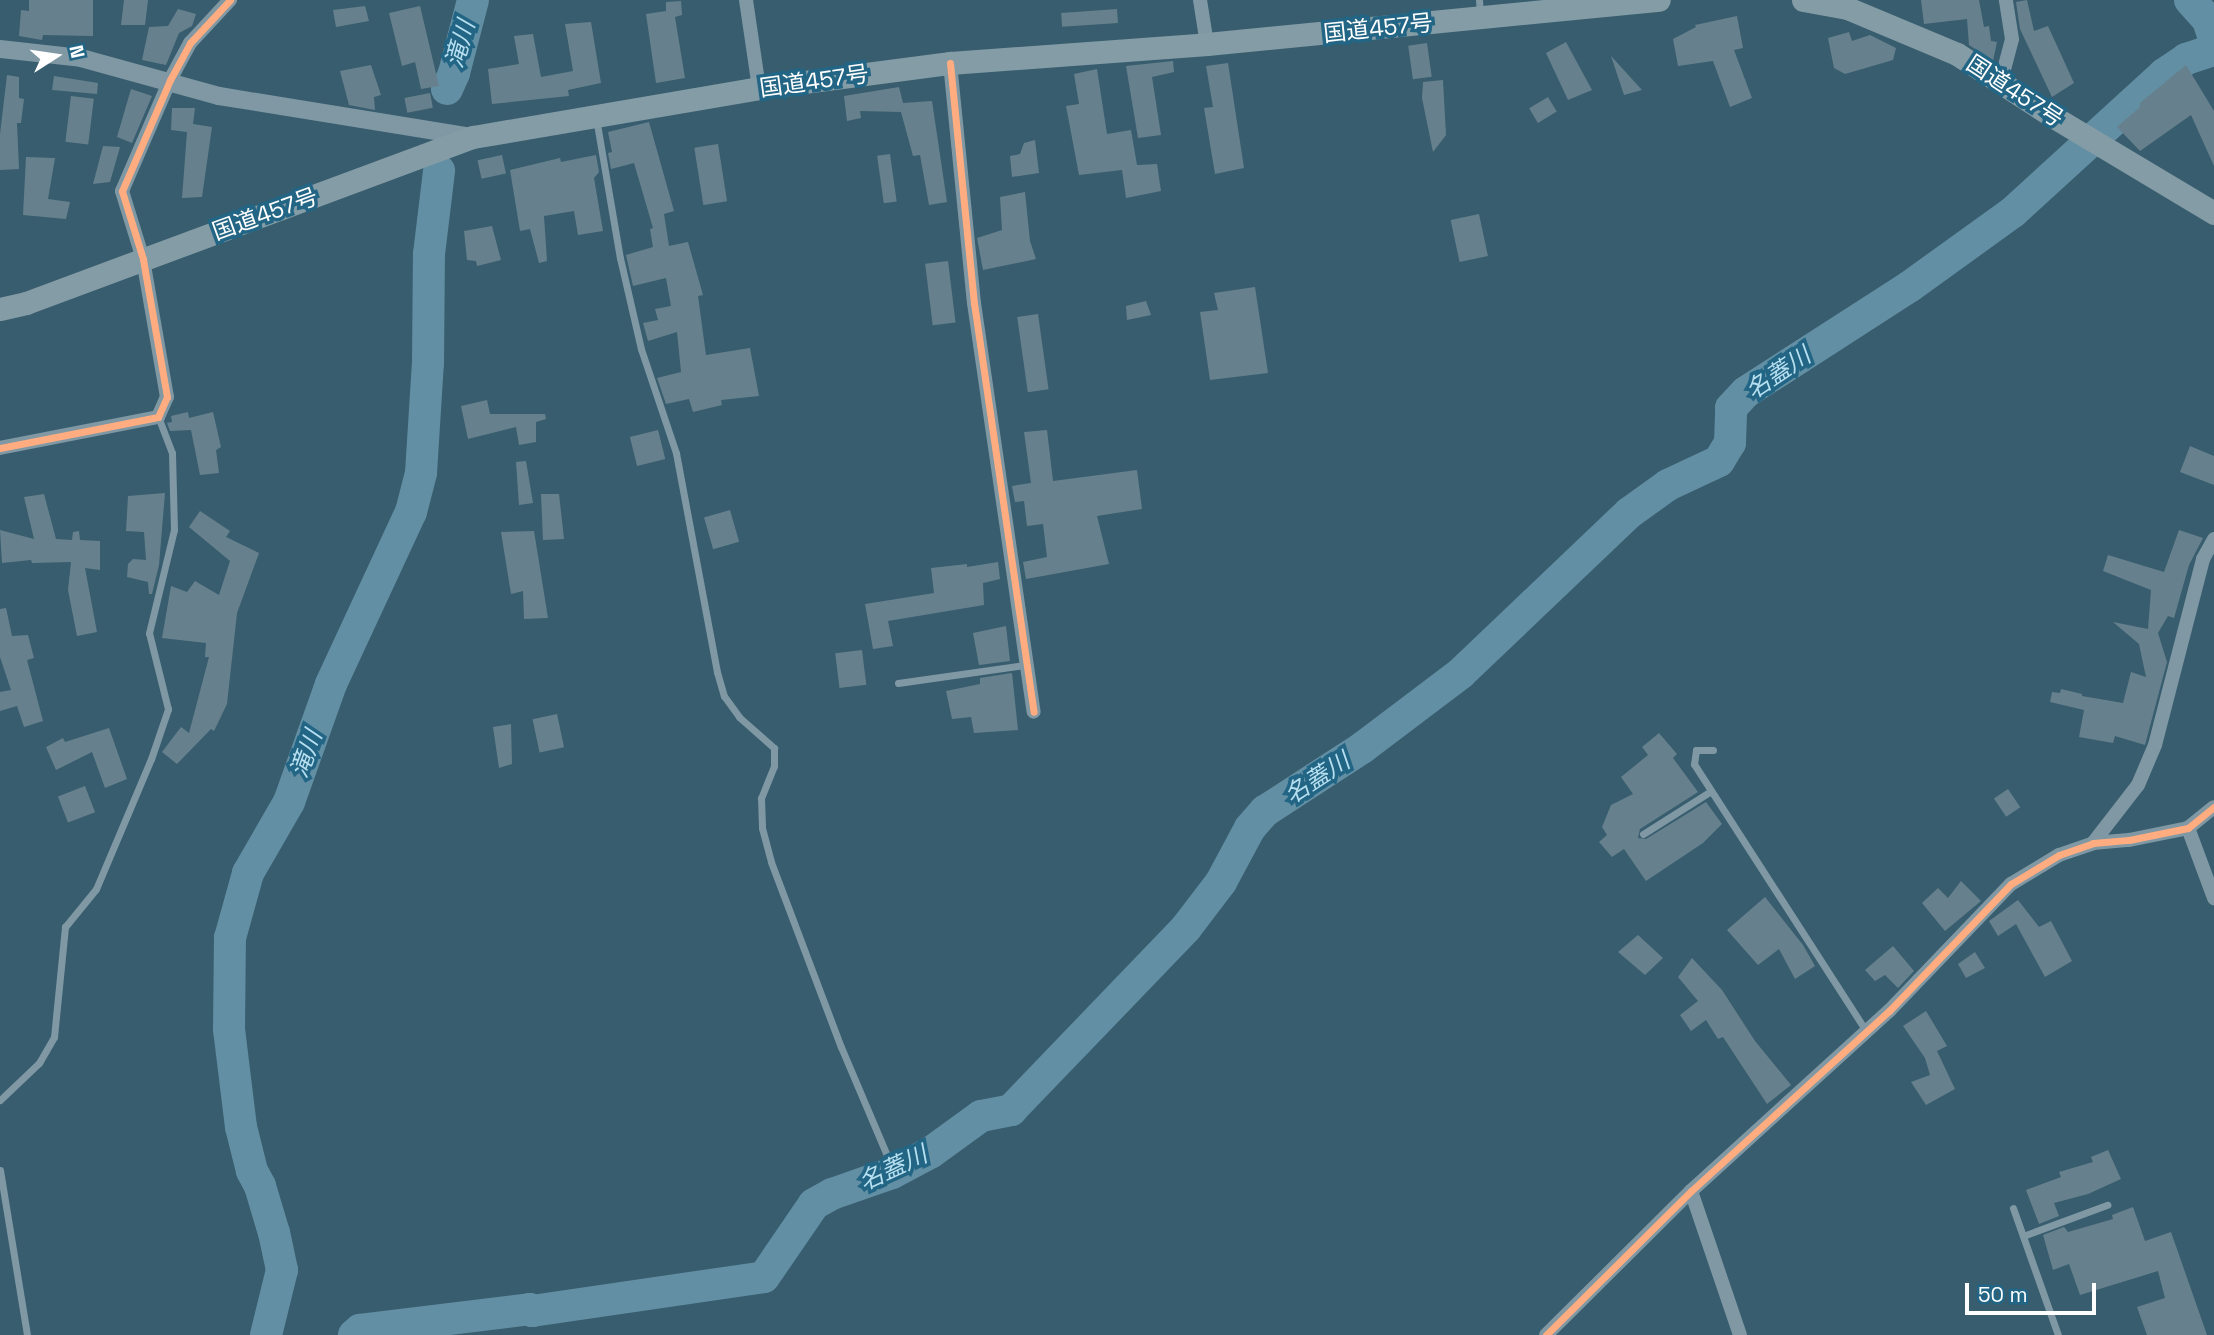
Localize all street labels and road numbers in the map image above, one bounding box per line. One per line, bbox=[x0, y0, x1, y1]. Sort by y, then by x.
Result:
street label: 国道457号 bbox=[1322, 9, 1434, 47]
street label: 国道457号 bbox=[1961, 50, 2069, 132]
street label: 国道457号 bbox=[758, 60, 870, 102]
street label: 国道457号 bbox=[209, 182, 321, 246]

